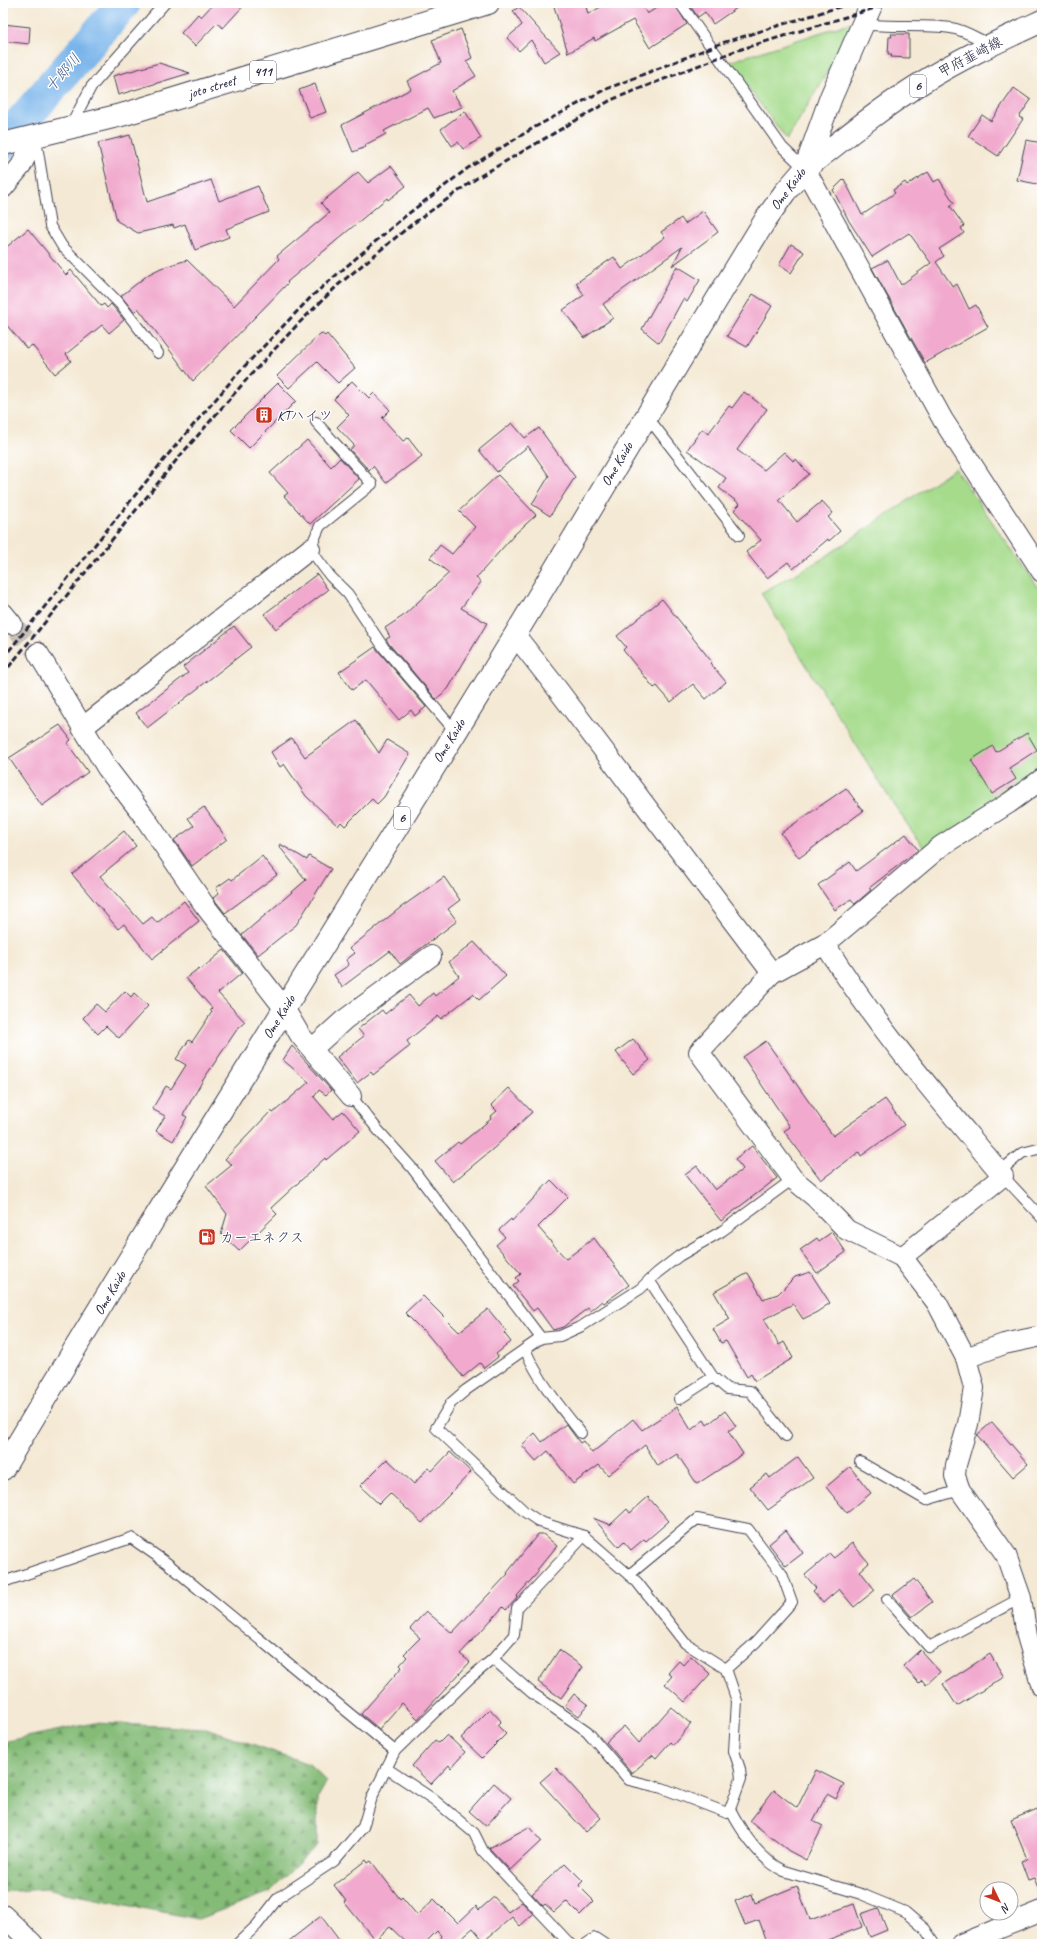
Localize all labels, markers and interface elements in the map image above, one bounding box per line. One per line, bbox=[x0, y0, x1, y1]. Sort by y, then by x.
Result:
street label: 甲府韮崎線 bbox=[935, 33, 1005, 81]
water label: 十郎川 bbox=[41, 50, 85, 96]
road number: 411 bbox=[250, 61, 276, 83]
street label: joto street bbox=[184, 71, 240, 103]
road number: 6 bbox=[910, 75, 926, 97]
street label: Ome Kaido bbox=[767, 164, 810, 213]
building icon: KTハイツ bbox=[254, 405, 274, 425]
place label: KTハイツ bbox=[277, 407, 332, 424]
street label: Ome Kaido bbox=[597, 438, 637, 489]
street label: Ome Kaido bbox=[429, 715, 470, 766]
road number: 6 bbox=[394, 807, 410, 829]
street label: Ome Kaido bbox=[259, 991, 300, 1042]
fuel station icon: カーエネクス bbox=[197, 1227, 217, 1247]
place label: カーエネクス bbox=[220, 1229, 304, 1246]
street label: Ome Kaido bbox=[90, 1267, 130, 1318]
north arrow bbox=[979, 1881, 1019, 1921]
text: N bbox=[997, 1901, 1014, 1917]

